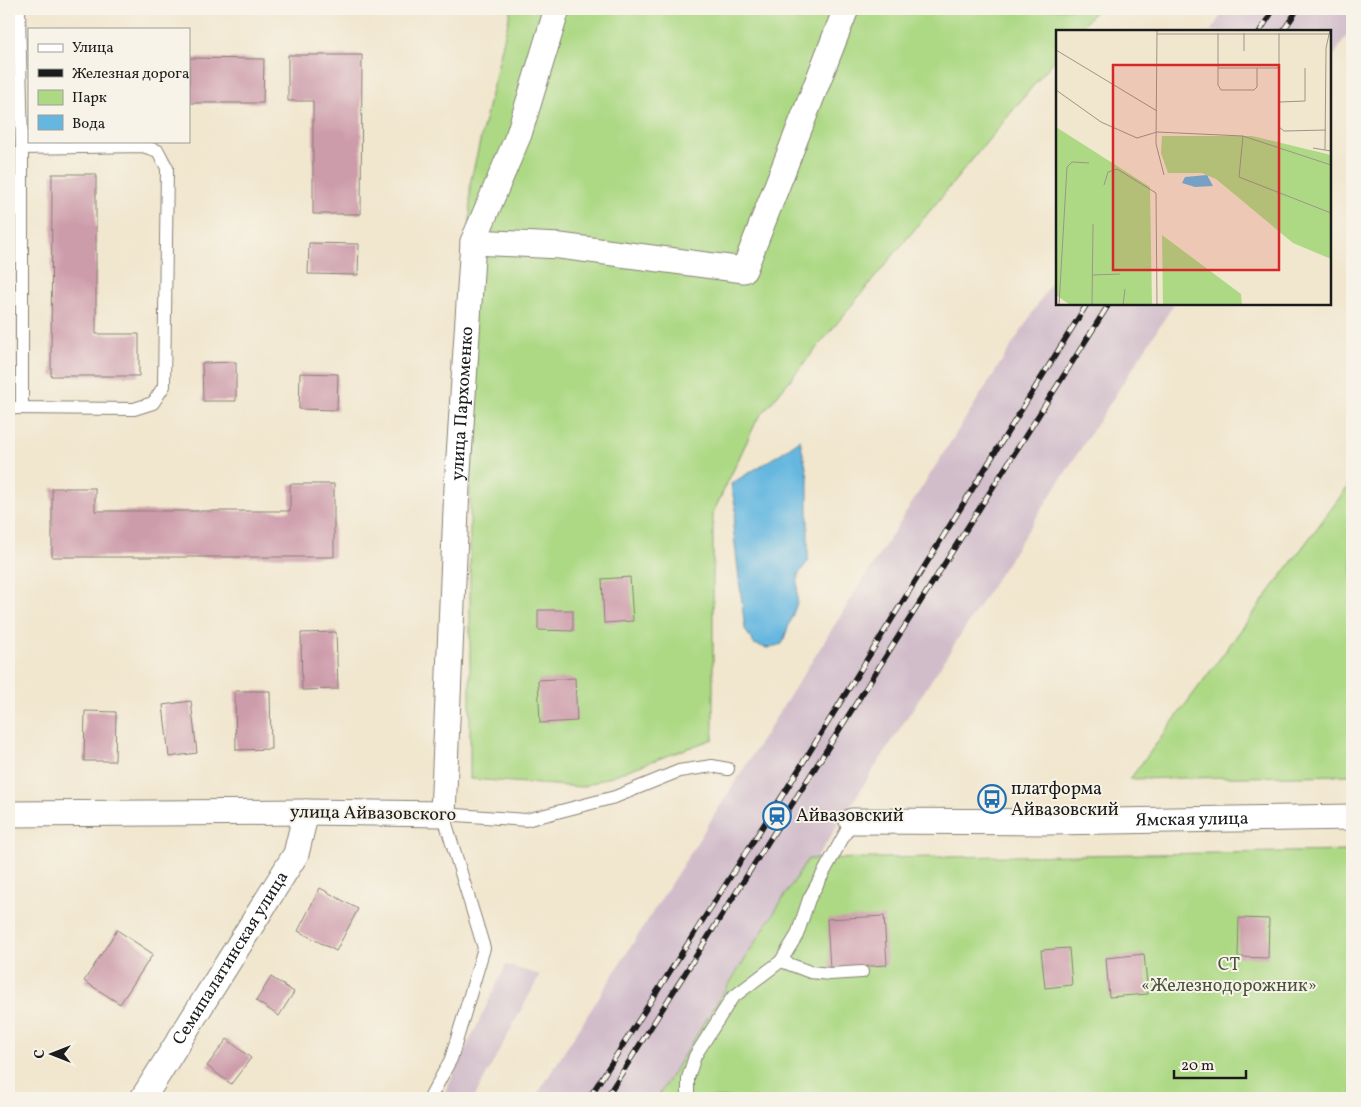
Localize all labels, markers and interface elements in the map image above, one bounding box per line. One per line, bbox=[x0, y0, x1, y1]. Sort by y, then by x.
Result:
legend bbox=[28, 28, 190, 142]
inset map bbox=[1056, 30, 1331, 305]
text: Улица bbox=[72, 38, 114, 59]
text: Железная дорога bbox=[72, 64, 189, 85]
text: Парк bbox=[72, 88, 107, 109]
text: Вода bbox=[72, 114, 105, 135]
street label: улица Пархоменко bbox=[445, 326, 480, 481]
place label: платформа Айвазовский bbox=[1011, 777, 1119, 823]
bus stop icon: платформа Айвазовский bbox=[977, 784, 1007, 814]
street label: улица Айвазовского bbox=[290, 800, 456, 828]
station icon: Айвазовский bbox=[762, 801, 792, 831]
place label: Айвазовский bbox=[796, 804, 904, 829]
street label: Ямская улица bbox=[1135, 806, 1249, 833]
street label: Семипалатинская улица bbox=[167, 866, 295, 1050]
park label: СТ «Железнодорожник» bbox=[1141, 953, 1317, 999]
north arrow bbox=[28, 1030, 78, 1080]
scale bar bbox=[1174, 1047, 1246, 1079]
text: С bbox=[31, 1049, 50, 1059]
text: 20 m bbox=[1181, 1056, 1214, 1077]

